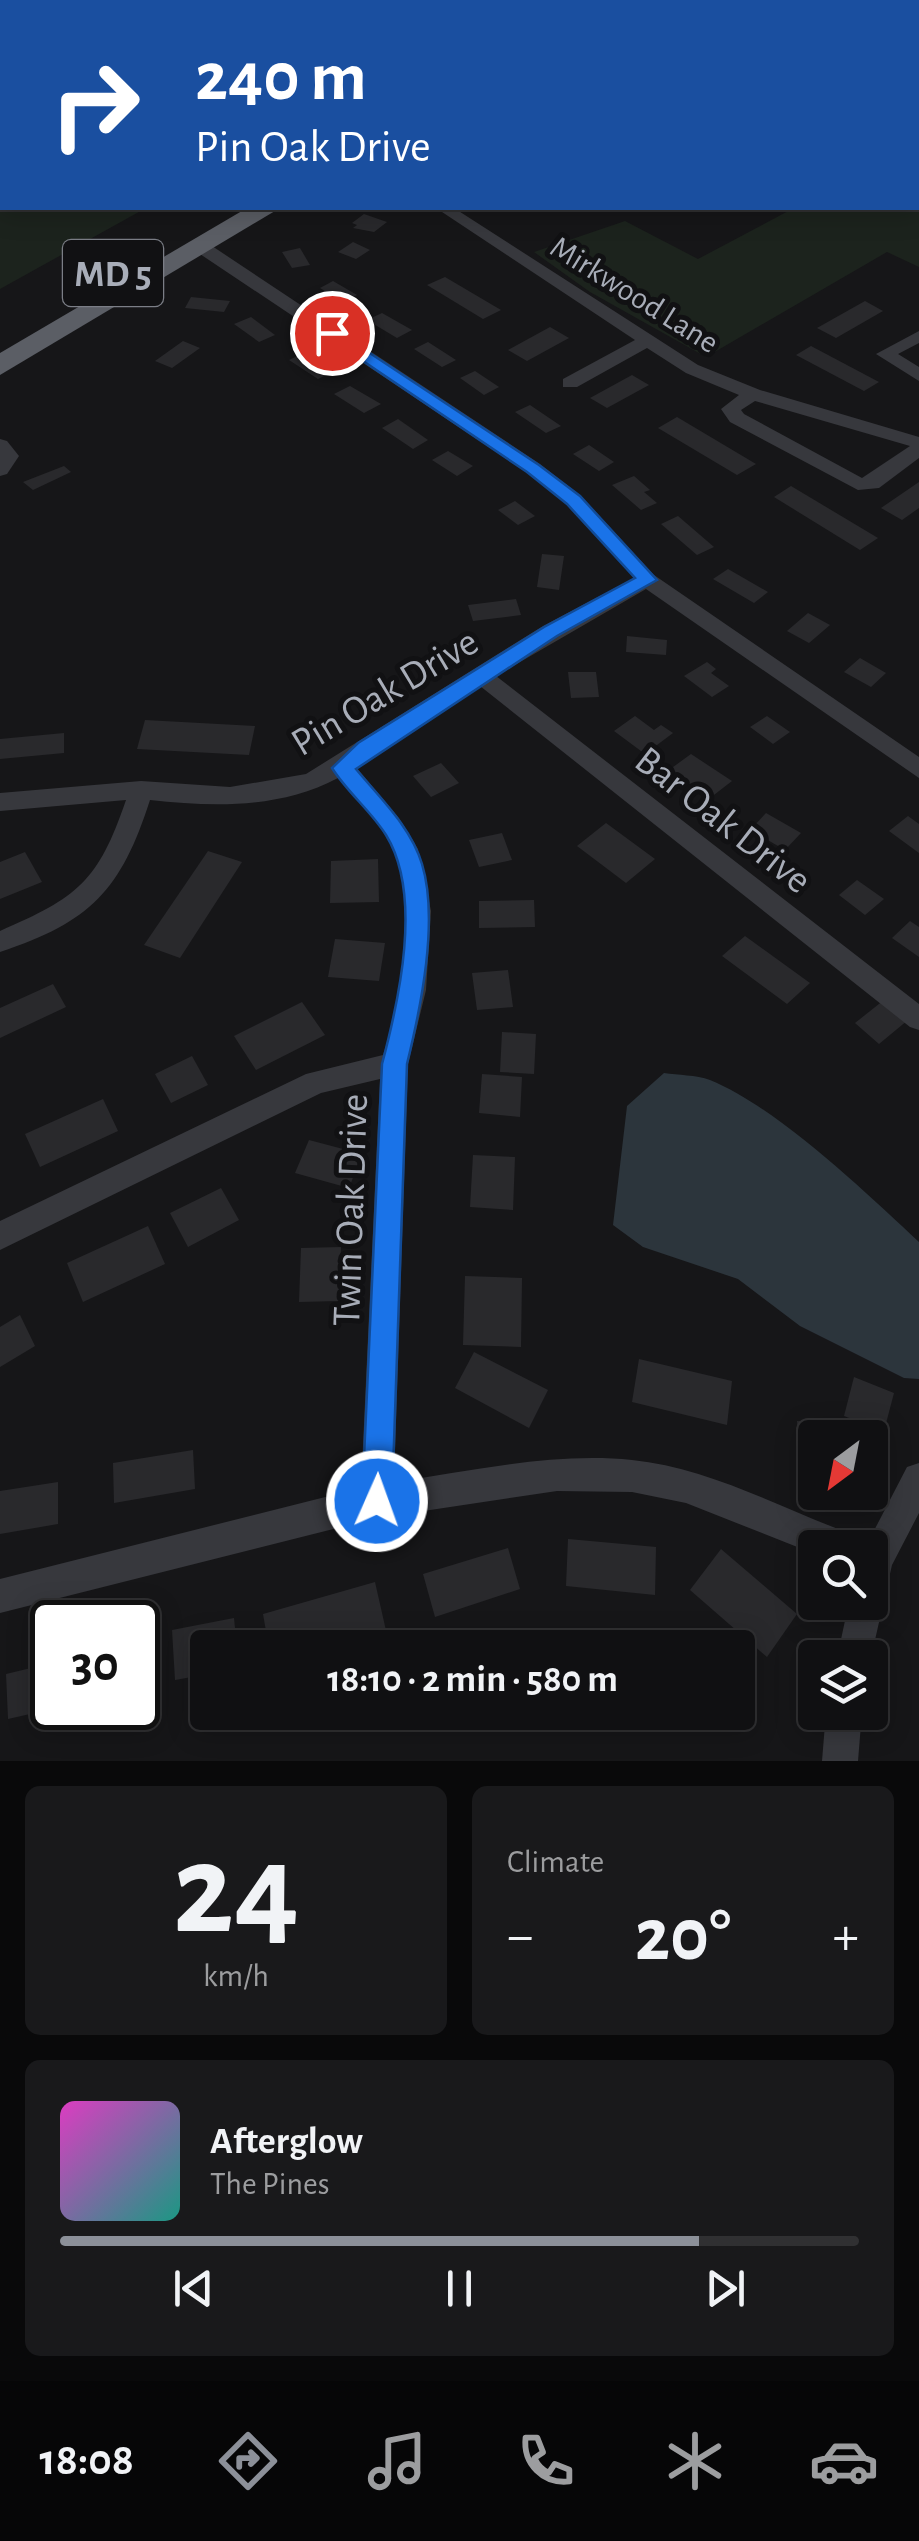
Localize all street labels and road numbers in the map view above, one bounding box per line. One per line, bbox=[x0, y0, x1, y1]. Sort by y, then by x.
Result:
street label: Mirkwood Lane bbox=[545, 231, 724, 359]
road number: MD 5 bbox=[63, 240, 163, 306]
street label: Pin Oak Drive bbox=[285, 622, 485, 764]
street label: Bar Oak Drive bbox=[627, 740, 818, 901]
street label: Twin Oak Drive bbox=[327, 1093, 375, 1327]

